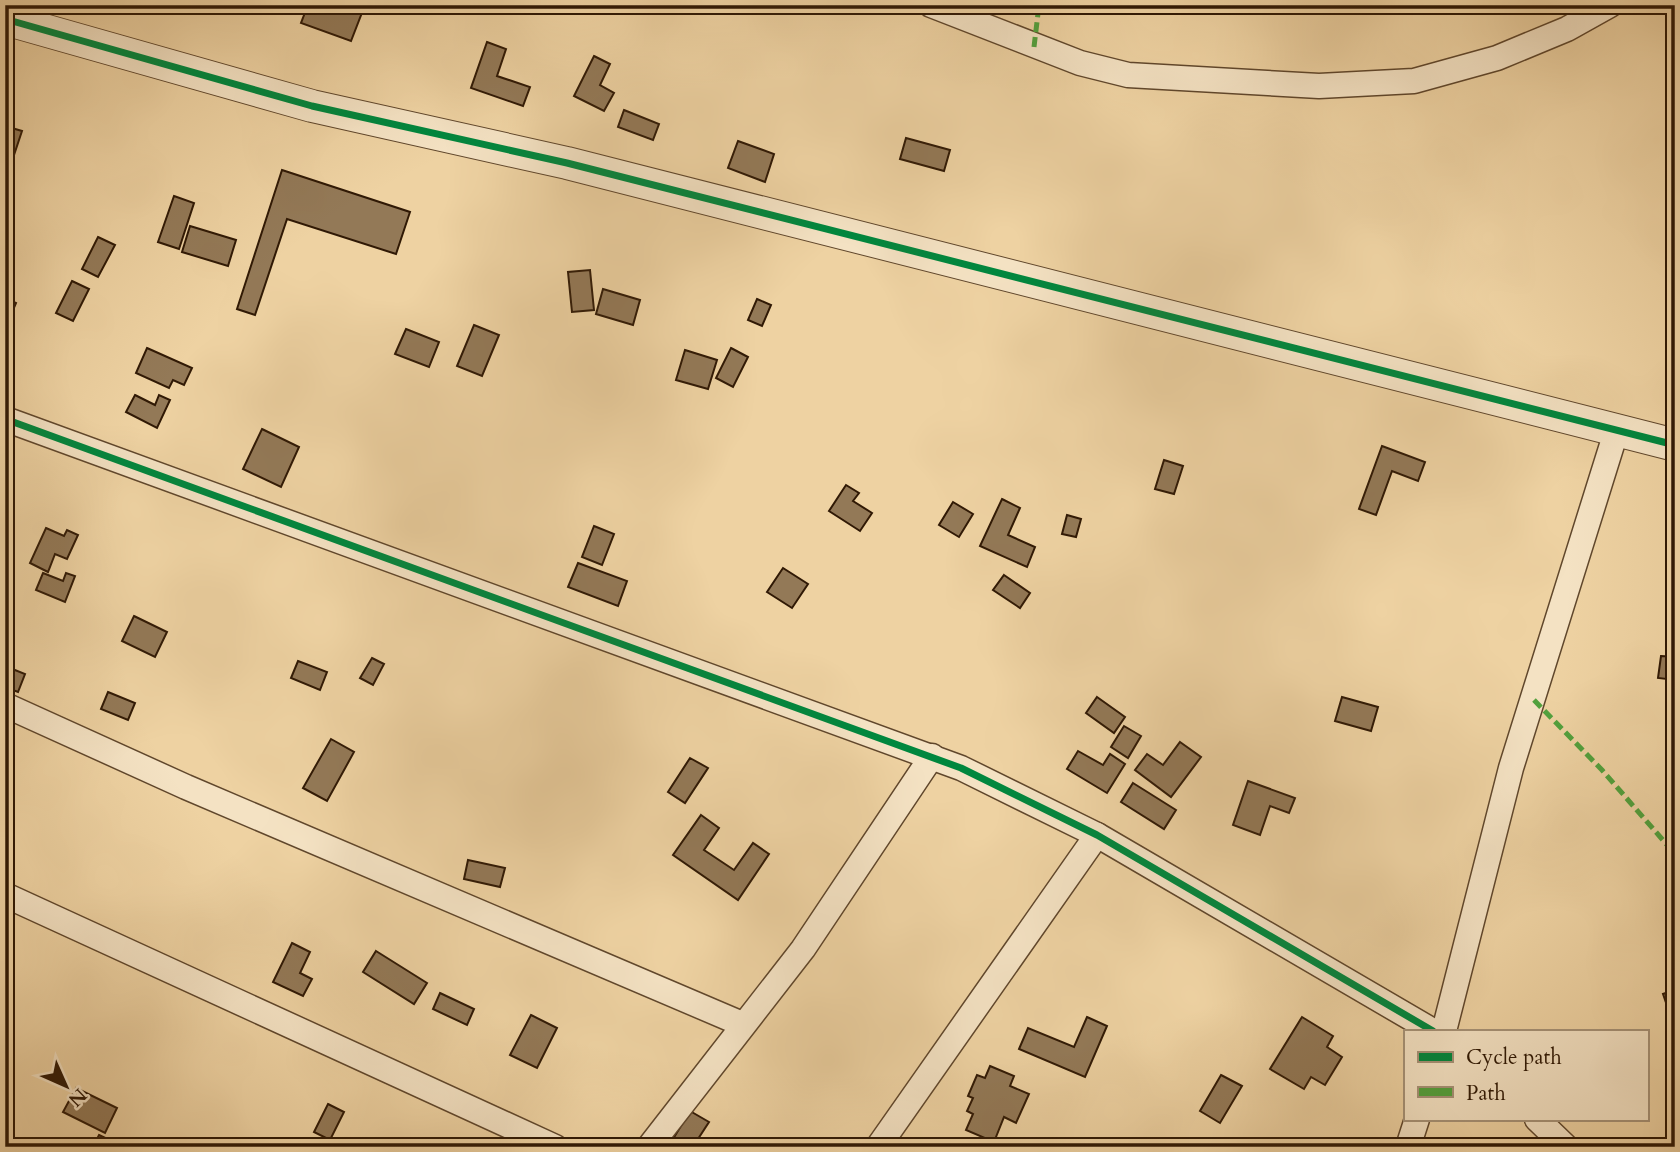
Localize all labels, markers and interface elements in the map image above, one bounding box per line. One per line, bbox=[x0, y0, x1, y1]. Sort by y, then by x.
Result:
legend bbox=[1404, 1030, 1648, 1120]
text: Cycle path bbox=[1466, 1043, 1562, 1072]
north arrow bbox=[32, 1050, 102, 1120]
text: Path bbox=[1466, 1079, 1506, 1108]
text: N bbox=[62, 1082, 92, 1113]

